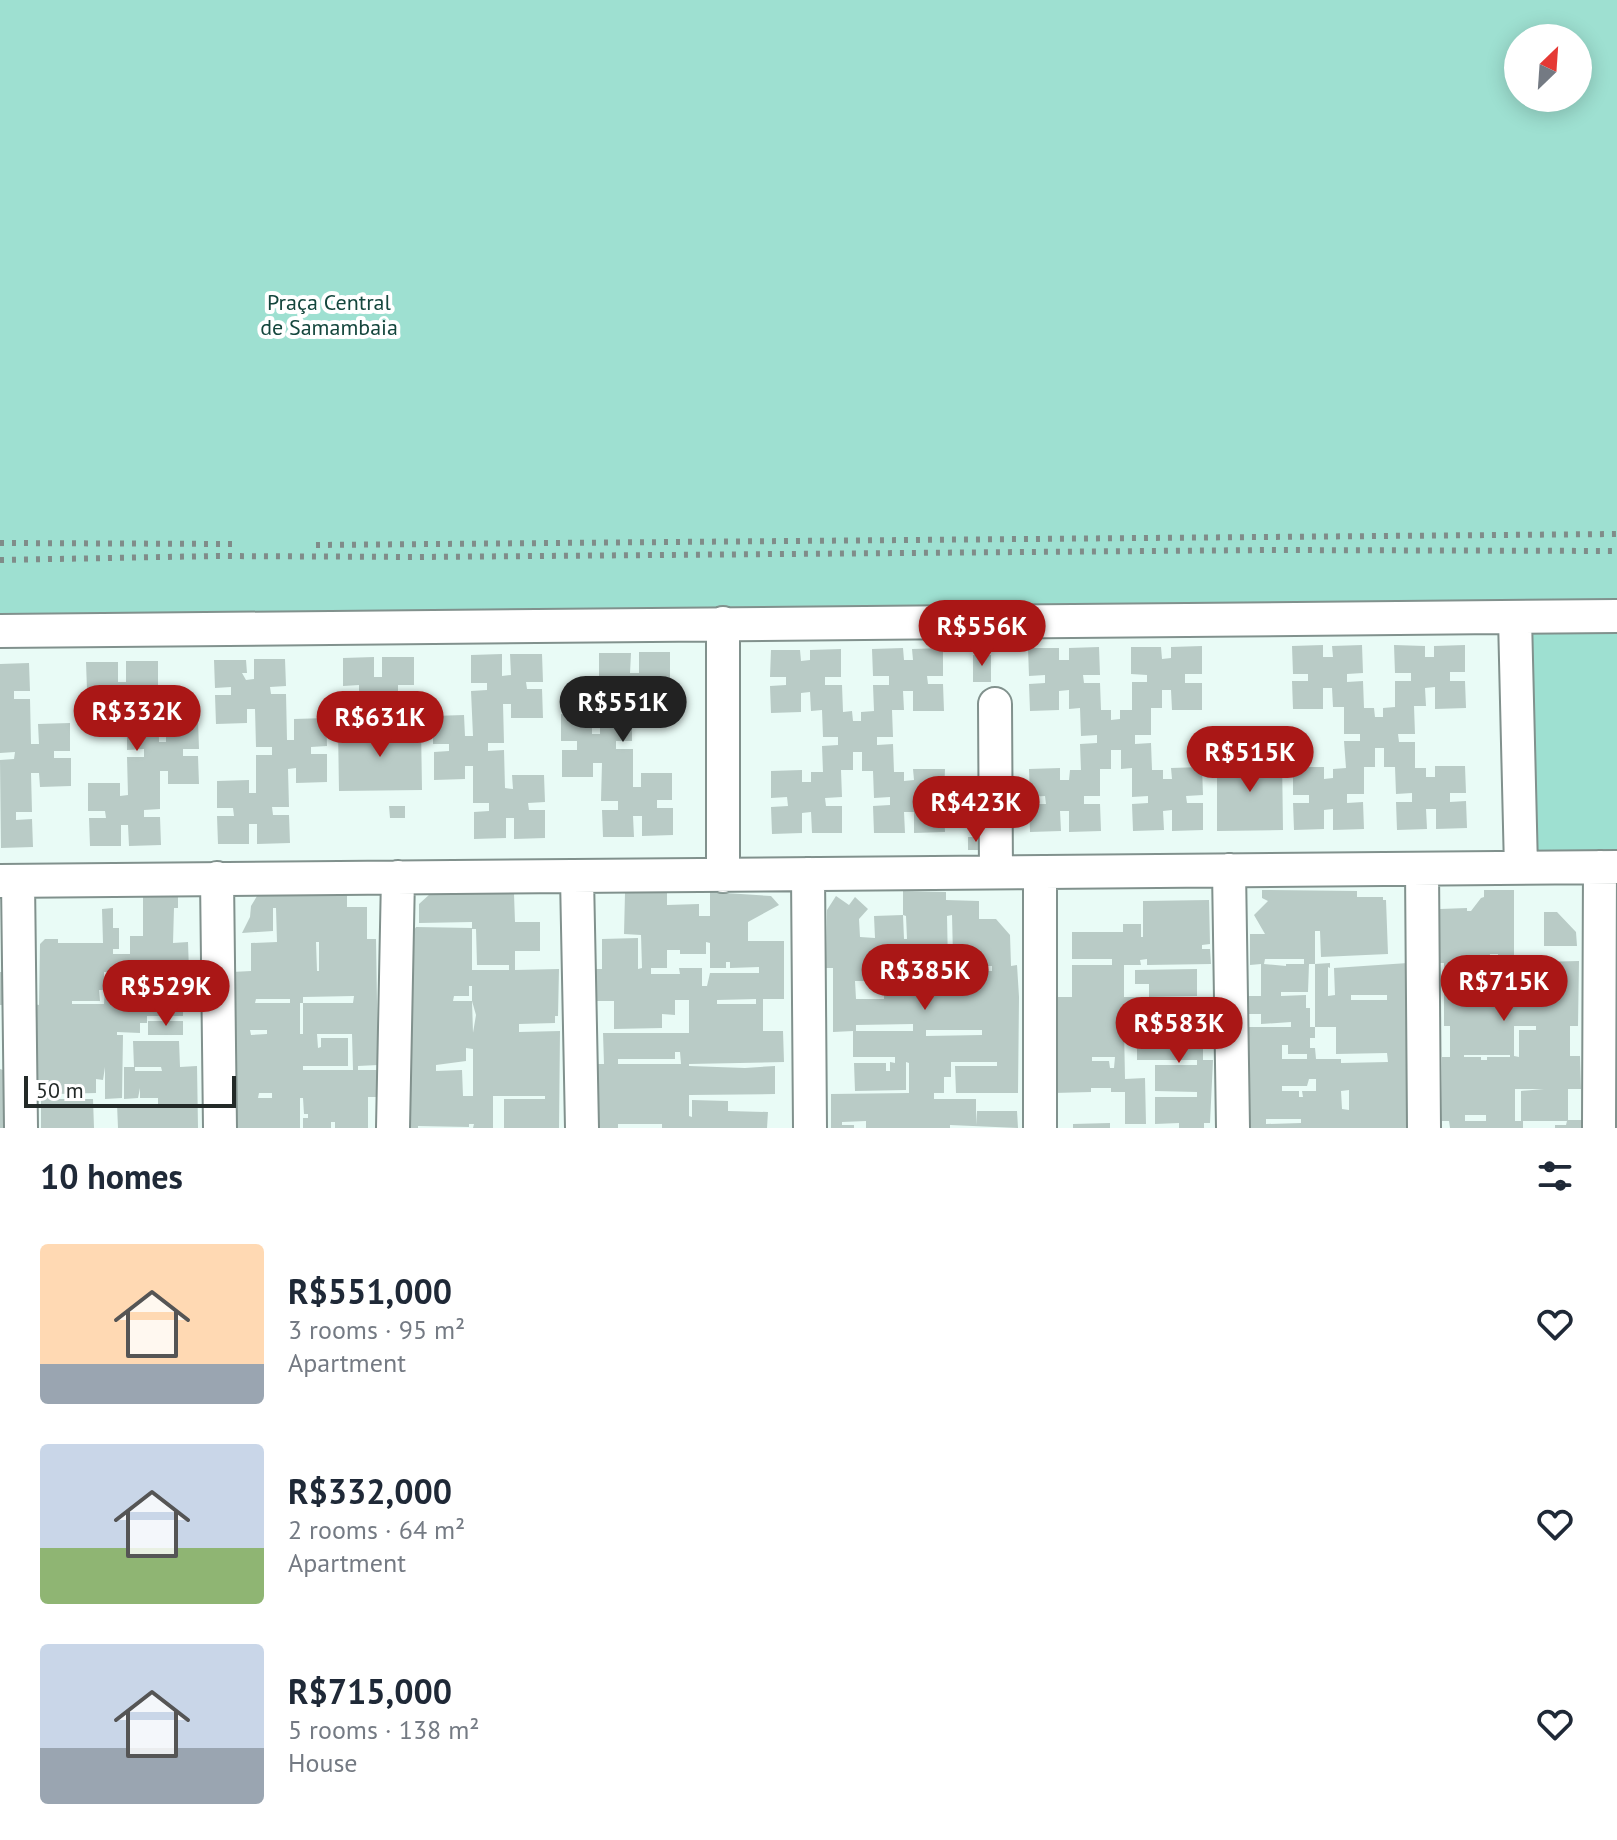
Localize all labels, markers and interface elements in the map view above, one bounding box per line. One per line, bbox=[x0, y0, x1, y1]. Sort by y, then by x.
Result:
north arrow bbox=[1504, 24, 1592, 112]
map controls bbox=[1504, 24, 1592, 112]
park label: Praça Central de Samambaia bbox=[260, 288, 398, 341]
pin: R$556K bbox=[917, 600, 1047, 668]
text: R$556K bbox=[937, 609, 1027, 642]
pin: R$551K bbox=[558, 676, 688, 744]
pin: R$332K bbox=[72, 685, 202, 753]
text: R$551K bbox=[578, 685, 668, 718]
pin: R$631K bbox=[315, 691, 445, 759]
text: R$332K bbox=[92, 694, 182, 727]
text: R$631K bbox=[335, 700, 425, 733]
pin: R$515K bbox=[1185, 726, 1315, 794]
text: R$515K bbox=[1205, 735, 1295, 768]
pin: R$423K bbox=[911, 776, 1041, 844]
text: R$423K bbox=[931, 785, 1021, 818]
pin: R$385K bbox=[860, 944, 990, 1012]
text: R$385K bbox=[880, 953, 970, 986]
pin: R$715K bbox=[1439, 955, 1569, 1023]
pin: R$529K bbox=[101, 960, 231, 1028]
text: R$715K bbox=[1459, 964, 1549, 997]
text: R$529K bbox=[121, 969, 211, 1002]
pin: R$583K bbox=[1114, 997, 1244, 1065]
text: R$583K bbox=[1134, 1006, 1224, 1039]
scale bar bbox=[24, 1072, 236, 1108]
text: 50 m bbox=[36, 1076, 84, 1104]
text: 10 homes bbox=[40, 1154, 183, 1198]
icon: filters bbox=[1533, 1154, 1577, 1198]
text: R$551,000 bbox=[288, 1269, 452, 1313]
icon: home bbox=[104, 1276, 200, 1372]
icon: heart bbox=[1533, 1302, 1577, 1346]
text: 3 rooms · 95 m² bbox=[288, 1313, 465, 1346]
text: Apartment bbox=[288, 1346, 406, 1379]
text: R$332,000 bbox=[288, 1469, 452, 1513]
icon: home bbox=[104, 1476, 200, 1572]
icon: heart bbox=[1533, 1502, 1577, 1546]
text: 2 rooms · 64 m² bbox=[288, 1513, 465, 1546]
text: Apartment bbox=[288, 1546, 406, 1579]
text: R$715,000 bbox=[288, 1669, 452, 1713]
icon: home bbox=[104, 1676, 200, 1772]
icon: heart bbox=[1533, 1702, 1577, 1746]
text: 5 rooms · 138 m² bbox=[288, 1713, 480, 1746]
text: House bbox=[288, 1746, 358, 1779]

